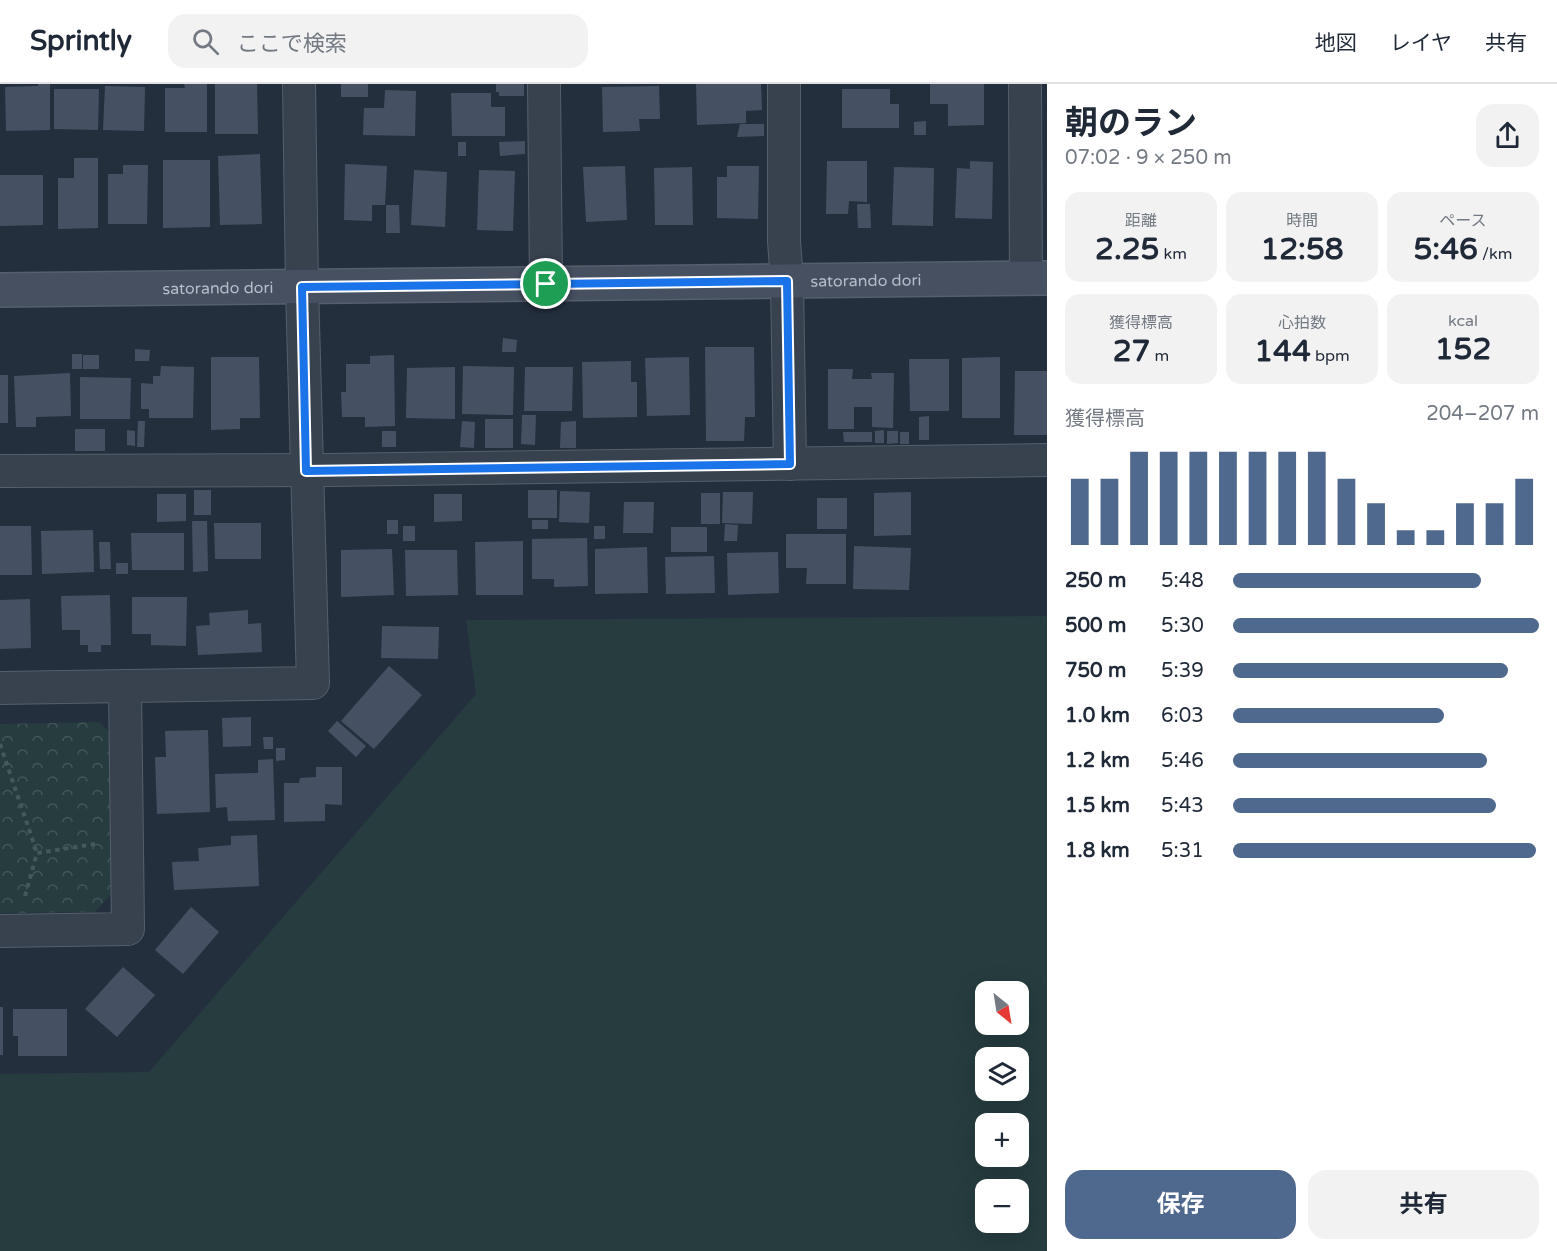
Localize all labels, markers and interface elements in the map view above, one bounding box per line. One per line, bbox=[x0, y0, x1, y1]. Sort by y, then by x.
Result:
search box bbox=[168, 14, 588, 68]
text: Sprintly bbox=[30, 24, 132, 58]
icon: search bbox=[189, 25, 222, 58]
text: ここで検索 bbox=[237, 31, 347, 57]
text: 地図 bbox=[1315, 31, 1357, 56]
text: レイヤ bbox=[1390, 31, 1452, 56]
text: 共有 bbox=[1485, 31, 1527, 56]
text: 朝のラン bbox=[1065, 104, 1197, 143]
button: share bbox=[1476, 104, 1539, 167]
text: 07:02 · 9 × 250 m bbox=[1065, 146, 1232, 170]
text: 距離 bbox=[1125, 211, 1157, 231]
text: 時間 bbox=[1286, 211, 1318, 231]
text: ペース bbox=[1439, 211, 1487, 231]
text: 2.25 bbox=[1095, 231, 1159, 268]
text: 12:58 bbox=[1260, 231, 1344, 268]
text: 5:46 bbox=[1414, 231, 1478, 268]
text: km bbox=[1159, 244, 1187, 264]
text: /km bbox=[1478, 244, 1512, 264]
pin bbox=[520, 258, 571, 309]
icon: arrive bbox=[529, 267, 562, 300]
street label: satorando dori bbox=[810, 270, 922, 292]
street label: satorando dori bbox=[162, 278, 274, 299]
text: kcal bbox=[1448, 311, 1478, 331]
text: 獲得標高 bbox=[1109, 313, 1173, 333]
text: 心拍数 bbox=[1278, 313, 1326, 333]
text: 152 bbox=[1435, 331, 1491, 368]
text: 27 bbox=[1113, 333, 1150, 370]
text: 144 bbox=[1254, 333, 1311, 370]
text: m bbox=[1150, 346, 1169, 366]
text: bpm bbox=[1311, 346, 1350, 366]
text: 204–207 m bbox=[1426, 402, 1539, 426]
text: 獲得標高 bbox=[1065, 407, 1145, 431]
text: 250 m bbox=[1065, 569, 1126, 593]
text: 5:48 bbox=[1161, 569, 1204, 593]
text: 500 m bbox=[1065, 614, 1126, 638]
text: 5:30 bbox=[1161, 614, 1204, 638]
text: 750 m bbox=[1065, 659, 1126, 683]
text: 5:39 bbox=[1161, 659, 1204, 683]
text: 1.0 km bbox=[1065, 704, 1130, 728]
text: 6:03 bbox=[1161, 704, 1204, 728]
text: 1.2 km bbox=[1065, 749, 1130, 773]
text: 5:46 bbox=[1161, 749, 1204, 773]
text: 1.5 km bbox=[1065, 794, 1130, 818]
text: 5:43 bbox=[1161, 794, 1204, 818]
text: 1.8 km bbox=[1065, 839, 1130, 863]
text: 5:31 bbox=[1161, 839, 1204, 863]
north arrow bbox=[975, 981, 1029, 1035]
map controls bbox=[975, 981, 1029, 1233]
button: layers bbox=[975, 1047, 1029, 1101]
button: + bbox=[975, 1113, 1029, 1167]
button: 保存 bbox=[1065, 1170, 1296, 1239]
button: 共有 bbox=[1308, 1170, 1539, 1239]
button: − bbox=[975, 1179, 1029, 1233]

